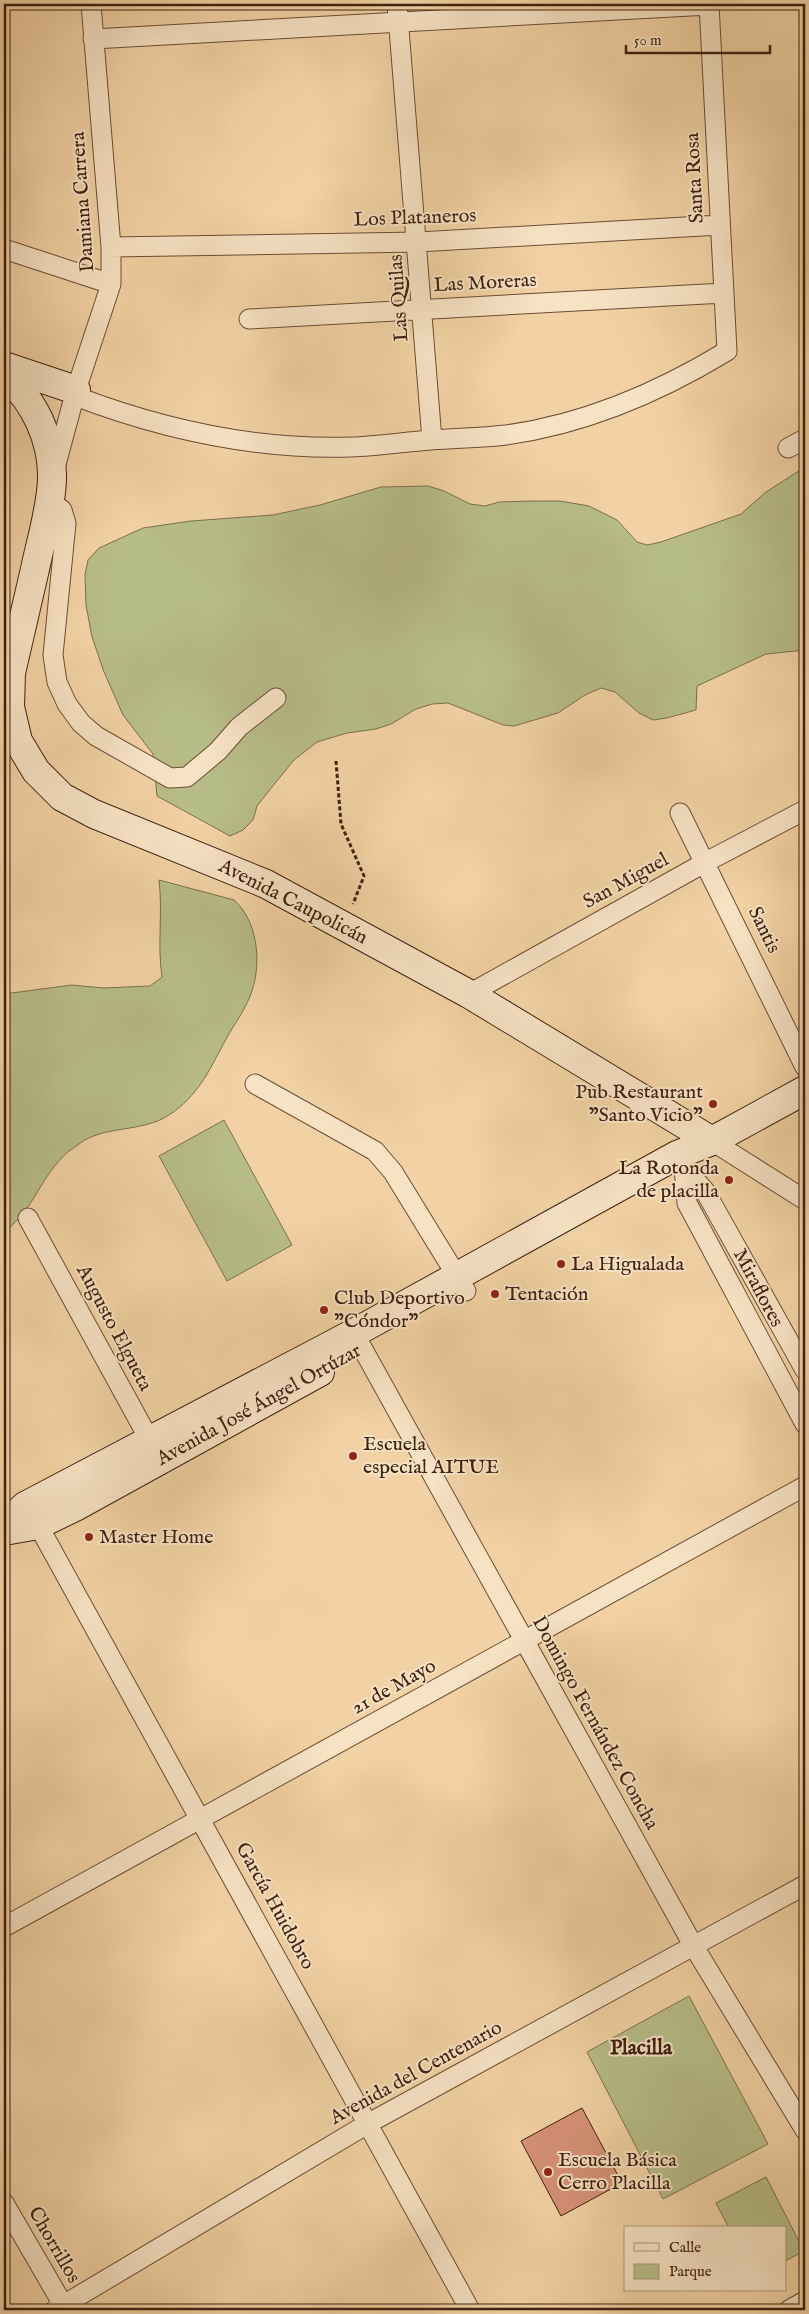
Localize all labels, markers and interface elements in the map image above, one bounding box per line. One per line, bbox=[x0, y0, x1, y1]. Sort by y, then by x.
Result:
scale bar bbox=[626, 22, 770, 54]
text: 50 m bbox=[634, 31, 662, 50]
street label: Damiana Carrera bbox=[66, 131, 100, 273]
street label: Santa Rosa bbox=[680, 132, 710, 224]
street label: Los Plataneros bbox=[353, 203, 477, 233]
street label: Las Quilas bbox=[383, 253, 415, 343]
street label: Las Moreras bbox=[433, 268, 537, 298]
street label: San Miguel bbox=[579, 847, 674, 915]
street label: Avenida Caupolicán bbox=[213, 853, 372, 951]
street label: Santis bbox=[742, 903, 786, 957]
place label: Pub Restaurant "Santo Vicio" bbox=[575, 1080, 703, 1128]
marker: Pub Restaurant "Santo Vicio" bbox=[707, 1098, 719, 1110]
place label: La Rotonda de placilla bbox=[618, 1156, 719, 1204]
marker: La Rotonda de placilla bbox=[723, 1174, 735, 1186]
street label: Miraflores bbox=[727, 1245, 789, 1331]
place label: La Higualada bbox=[571, 1252, 684, 1277]
marker: La Higualada bbox=[555, 1258, 567, 1270]
street label: Augusto Elgueta bbox=[70, 1260, 158, 1396]
place label: Tentación bbox=[505, 1282, 589, 1307]
place label: Club Deportivo "Cóndor" bbox=[334, 1286, 465, 1334]
marker: Tentación bbox=[489, 1288, 501, 1300]
marker: Club Deportivo "Cóndor" bbox=[318, 1304, 330, 1316]
street label: Avenida José Ángel Ortúzar bbox=[151, 1338, 366, 1472]
place label: Escuela especial AITUE bbox=[363, 1432, 499, 1480]
marker: Escuela especial AITUE bbox=[347, 1450, 359, 1462]
place label: Master Home bbox=[99, 1525, 213, 1550]
marker: Master Home bbox=[83, 1531, 95, 1543]
street label: Domingo Fernández Concha bbox=[526, 1612, 664, 1834]
street label: 21 de Mayo bbox=[347, 1653, 441, 1720]
street label: García Huidobro bbox=[230, 1838, 320, 1974]
street label: Avenida del Centenario bbox=[325, 2015, 507, 2131]
district label: Placilla bbox=[610, 2035, 673, 2062]
place label: Escuela Básica Cerro Placilla bbox=[558, 2148, 677, 2196]
marker: Escuela Básica Cerro Placilla bbox=[542, 2166, 554, 2178]
street label: Chorrillos bbox=[22, 2202, 86, 2288]
legend bbox=[624, 2226, 786, 2292]
text: Calle bbox=[669, 2238, 701, 2257]
text: Parque bbox=[669, 2262, 712, 2281]

